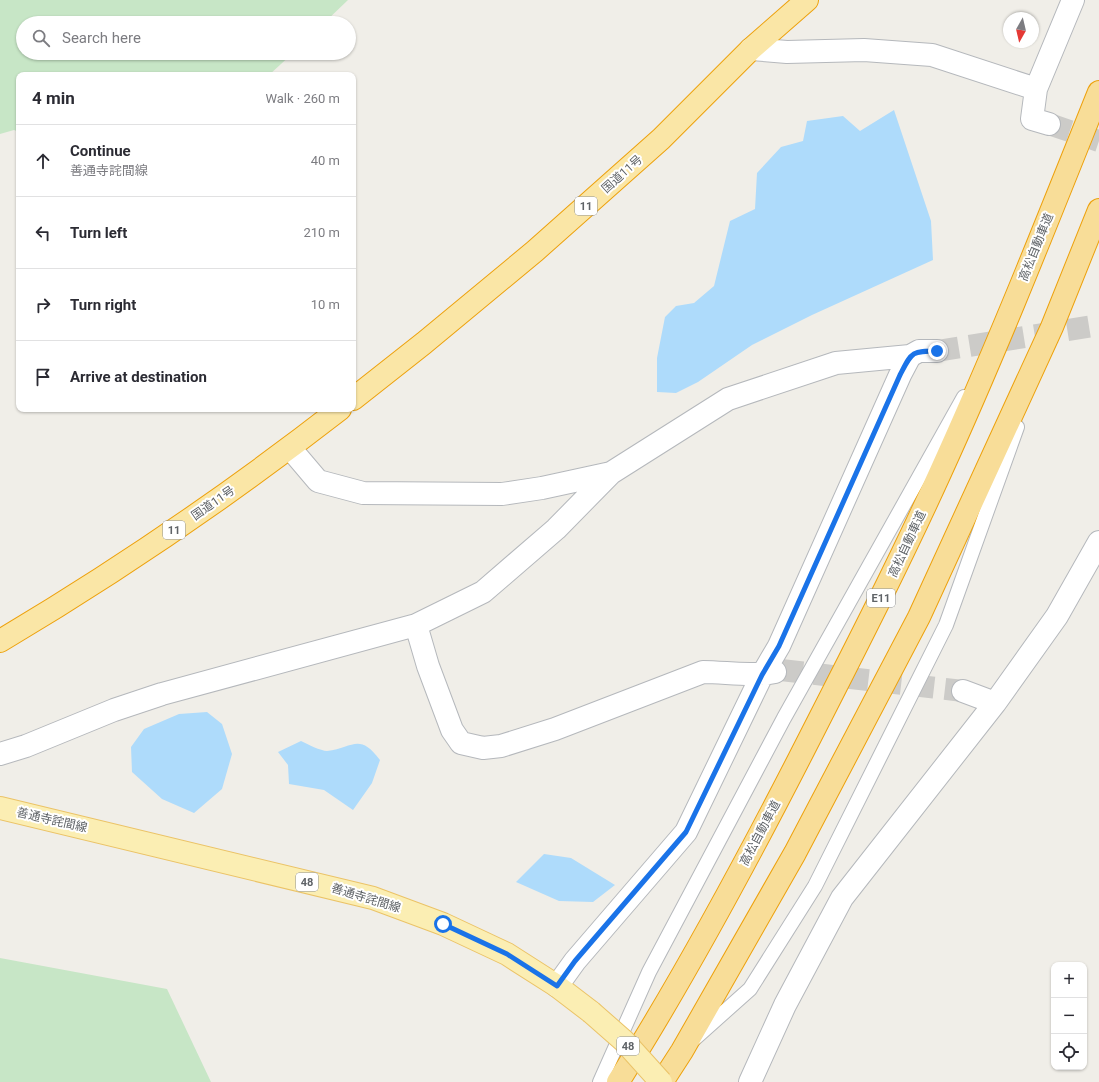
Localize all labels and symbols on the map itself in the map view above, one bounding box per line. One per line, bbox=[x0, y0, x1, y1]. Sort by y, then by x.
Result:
north arrow bbox=[1003, 12, 1039, 48]
street label: 国道11号 bbox=[599, 152, 645, 196]
road number: 11 bbox=[575, 197, 597, 215]
street label: 高松自動車道 bbox=[1016, 211, 1056, 283]
route end bbox=[928, 342, 946, 360]
street label: 国道11号 bbox=[189, 483, 237, 523]
street label: 高松自動車道 bbox=[885, 508, 929, 580]
road number: 11 bbox=[163, 521, 185, 539]
road number: E11 bbox=[867, 589, 895, 607]
street label: 高松自動車道 bbox=[737, 798, 783, 868]
street label: 善通寺詫間線 bbox=[15, 805, 89, 835]
road number: 48 bbox=[296, 873, 318, 891]
street label: 善通寺詫間線 bbox=[330, 881, 402, 915]
route start bbox=[434, 915, 452, 933]
road number: 48 bbox=[617, 1037, 639, 1055]

